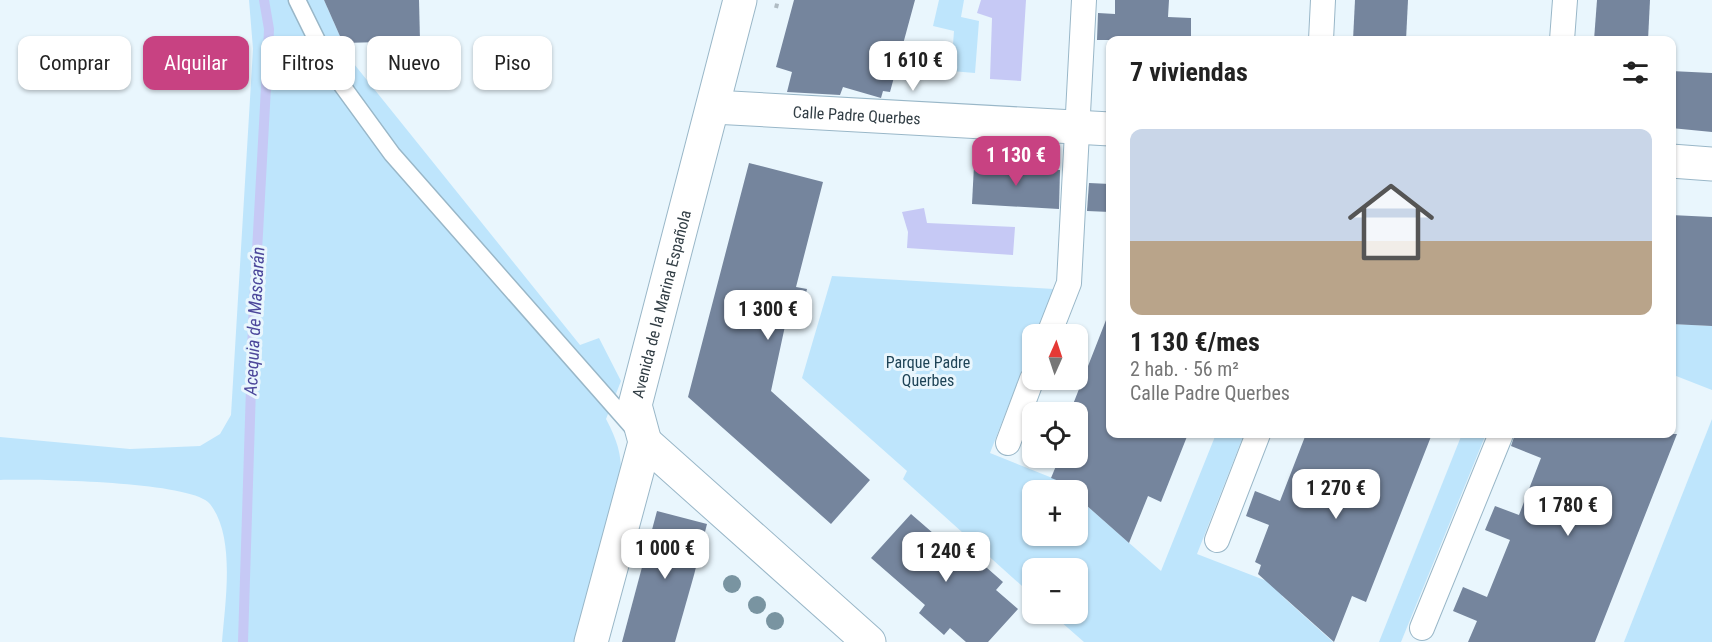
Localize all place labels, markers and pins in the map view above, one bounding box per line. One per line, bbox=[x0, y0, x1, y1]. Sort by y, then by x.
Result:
pin: 1 610 € bbox=[858, 41, 968, 92]
pin: 1 130 € bbox=[961, 136, 1071, 187]
pin: 1 300 € bbox=[713, 290, 823, 341]
pin: 1 270 € bbox=[1281, 469, 1391, 520]
pin: 1 780 € bbox=[1513, 486, 1623, 537]
pin: 1 000 € bbox=[610, 529, 720, 580]
pin: 1 240 € bbox=[891, 532, 1001, 583]

